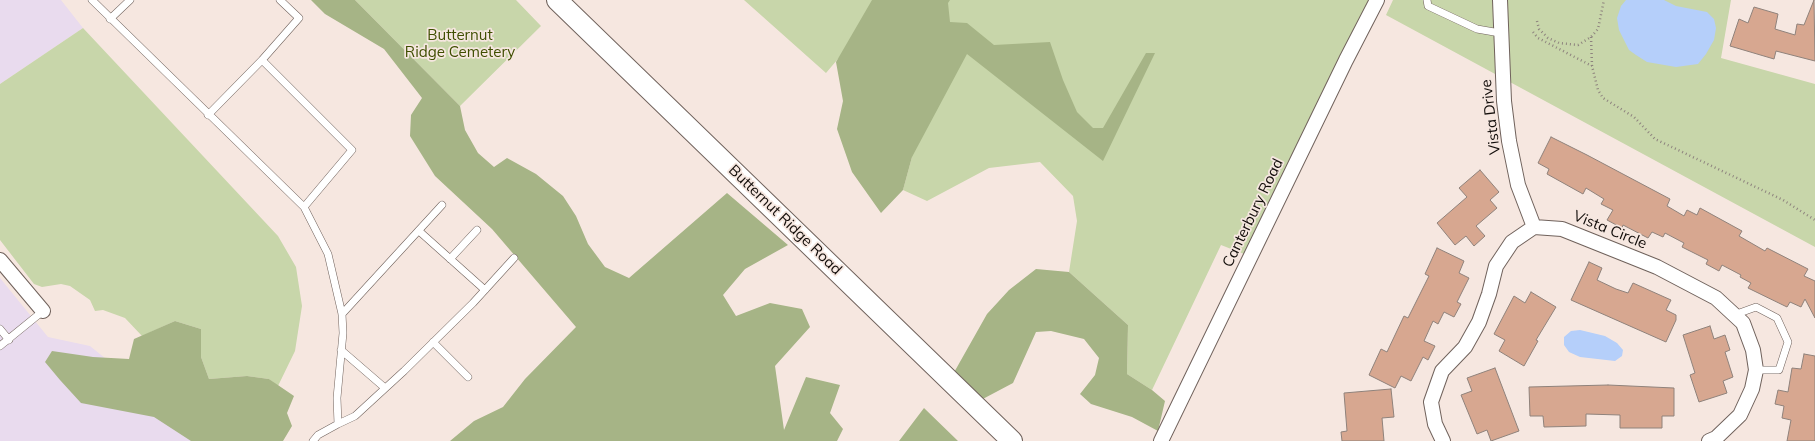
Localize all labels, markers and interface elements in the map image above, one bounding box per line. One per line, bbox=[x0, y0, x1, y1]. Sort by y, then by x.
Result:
park label: Butternut Ridge Cemetery bbox=[405, 26, 515, 61]
street label: Vista Drive bbox=[1477, 78, 1505, 156]
street label: Canterbury Road bbox=[1219, 156, 1287, 270]
street label: Butternut Ridge Road bbox=[725, 161, 845, 279]
street label: Vista Circle bbox=[1571, 207, 1649, 253]

